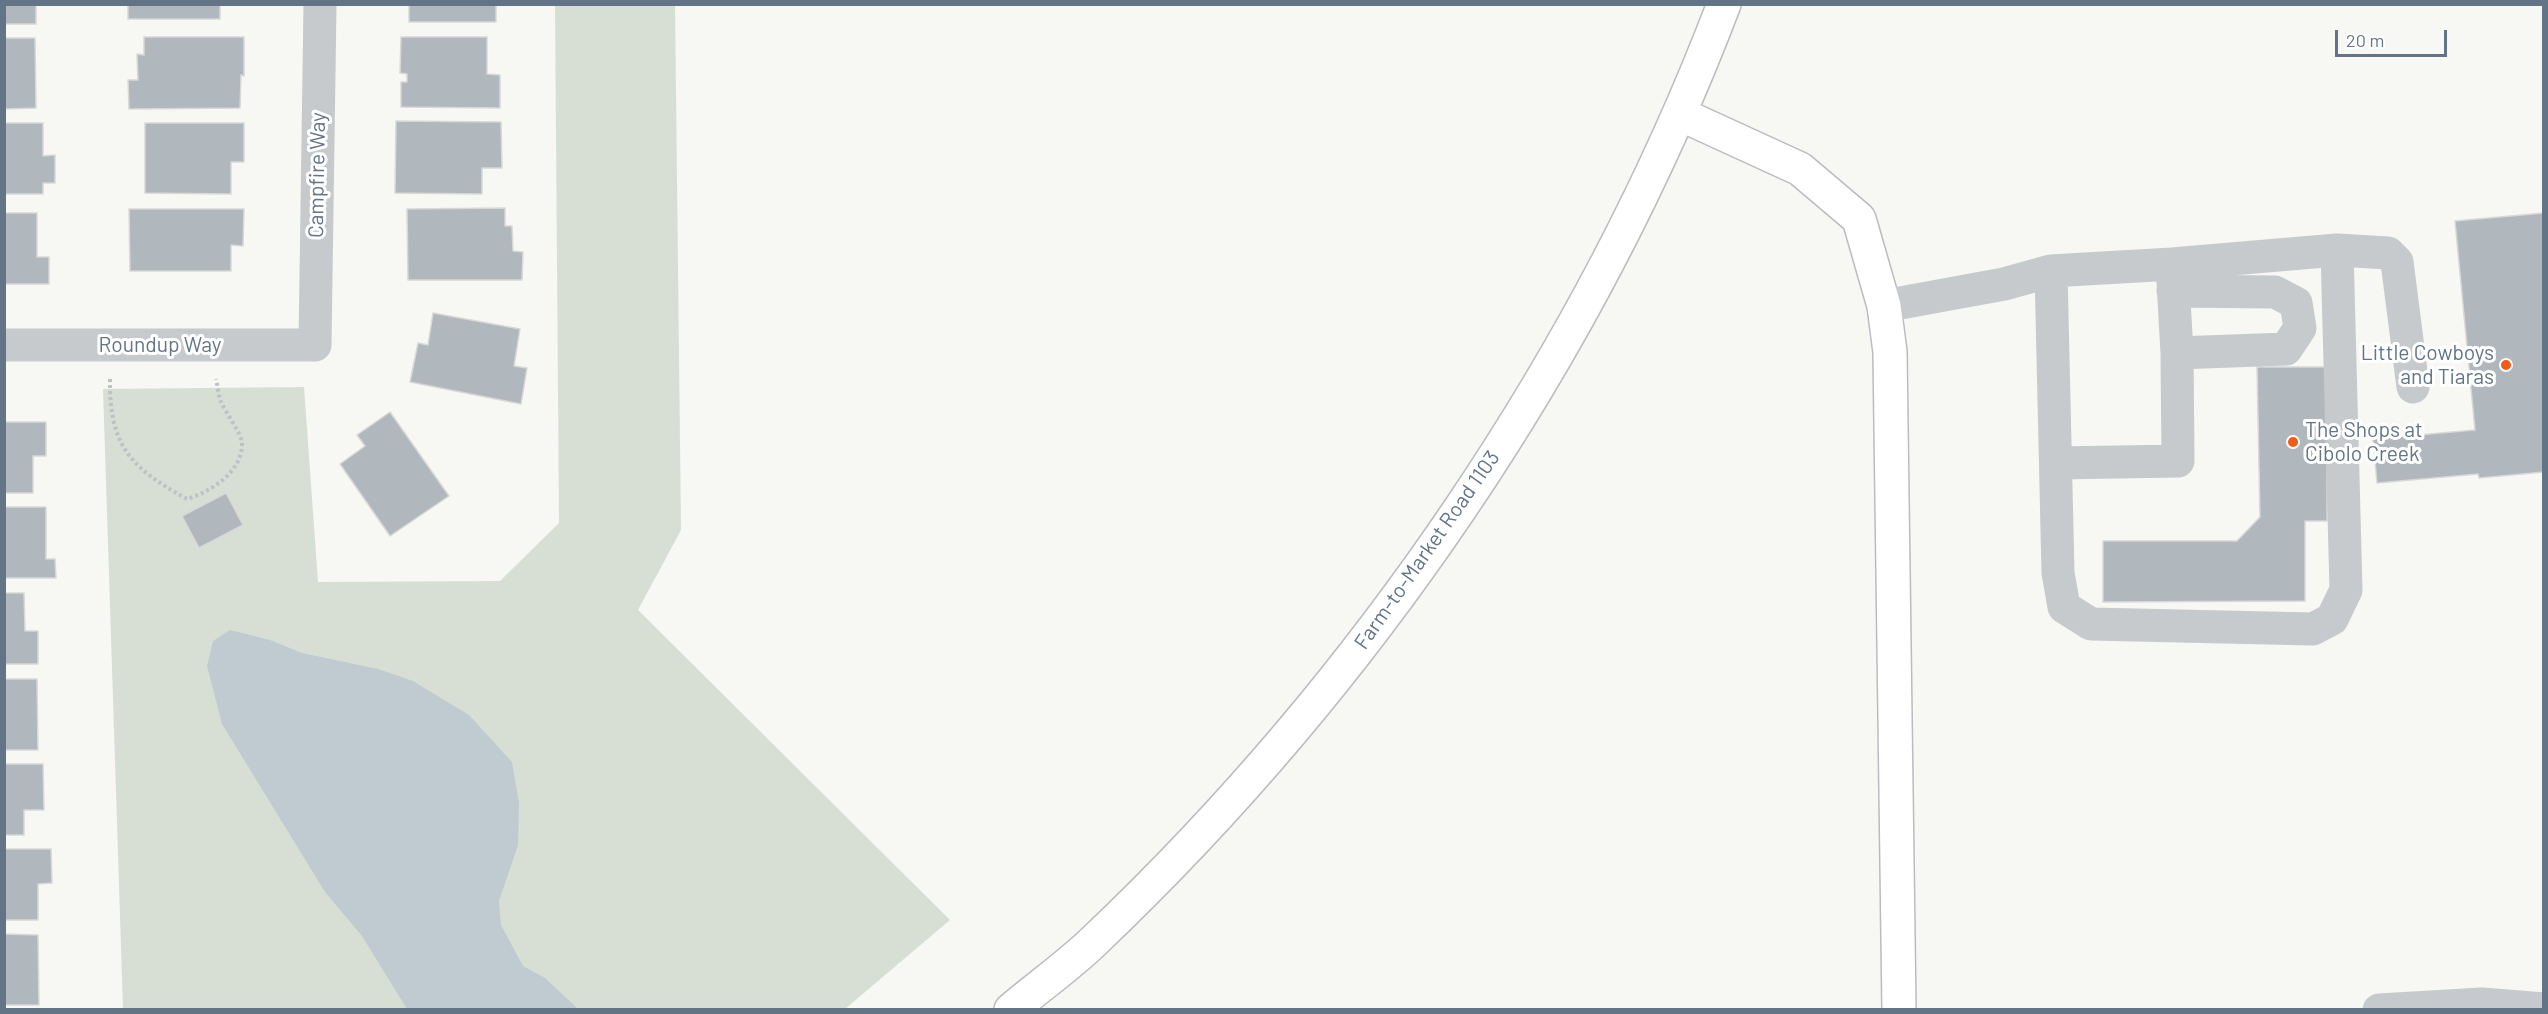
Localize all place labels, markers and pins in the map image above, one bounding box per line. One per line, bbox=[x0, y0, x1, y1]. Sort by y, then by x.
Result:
place label: Little Cowboys and Tiaras bbox=[2361, 340, 2494, 390]
marker: Little Cowboys and Tiaras bbox=[2499, 358, 2513, 372]
place label: The Shops at Cibolo Creek bbox=[2305, 417, 2423, 467]
marker: The Shops at Cibolo Creek bbox=[2286, 435, 2300, 449]

